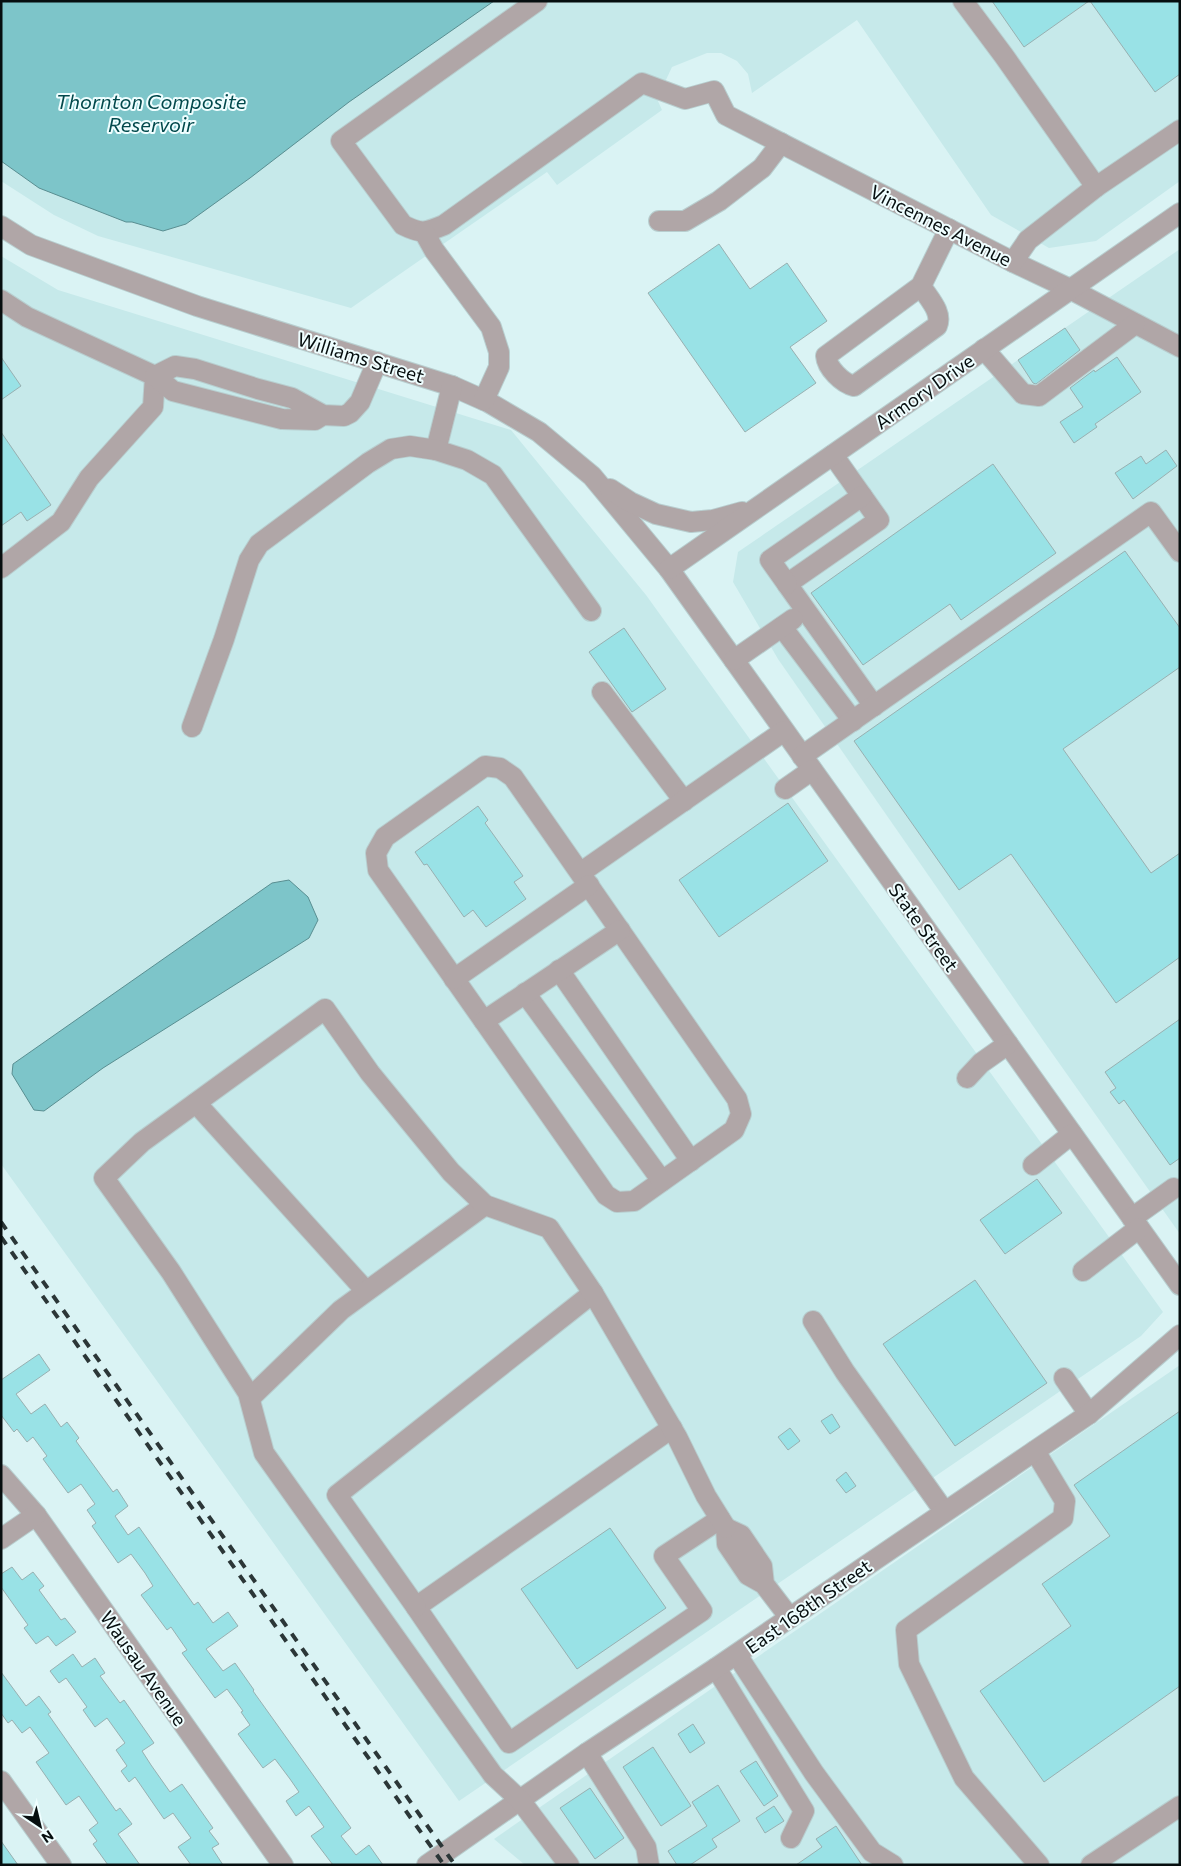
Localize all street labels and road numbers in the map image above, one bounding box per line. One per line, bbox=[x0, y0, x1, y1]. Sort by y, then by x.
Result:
street label: Vincennes Avenue bbox=[866, 179, 1016, 271]
street label: Williams Street bbox=[295, 327, 427, 387]
street label: Armory Drive bbox=[870, 348, 978, 434]
street label: State Street bbox=[884, 878, 964, 976]
street label: East 168th Street bbox=[741, 1554, 876, 1658]
street label: Wausau Avenue bbox=[96, 1606, 192, 1730]

